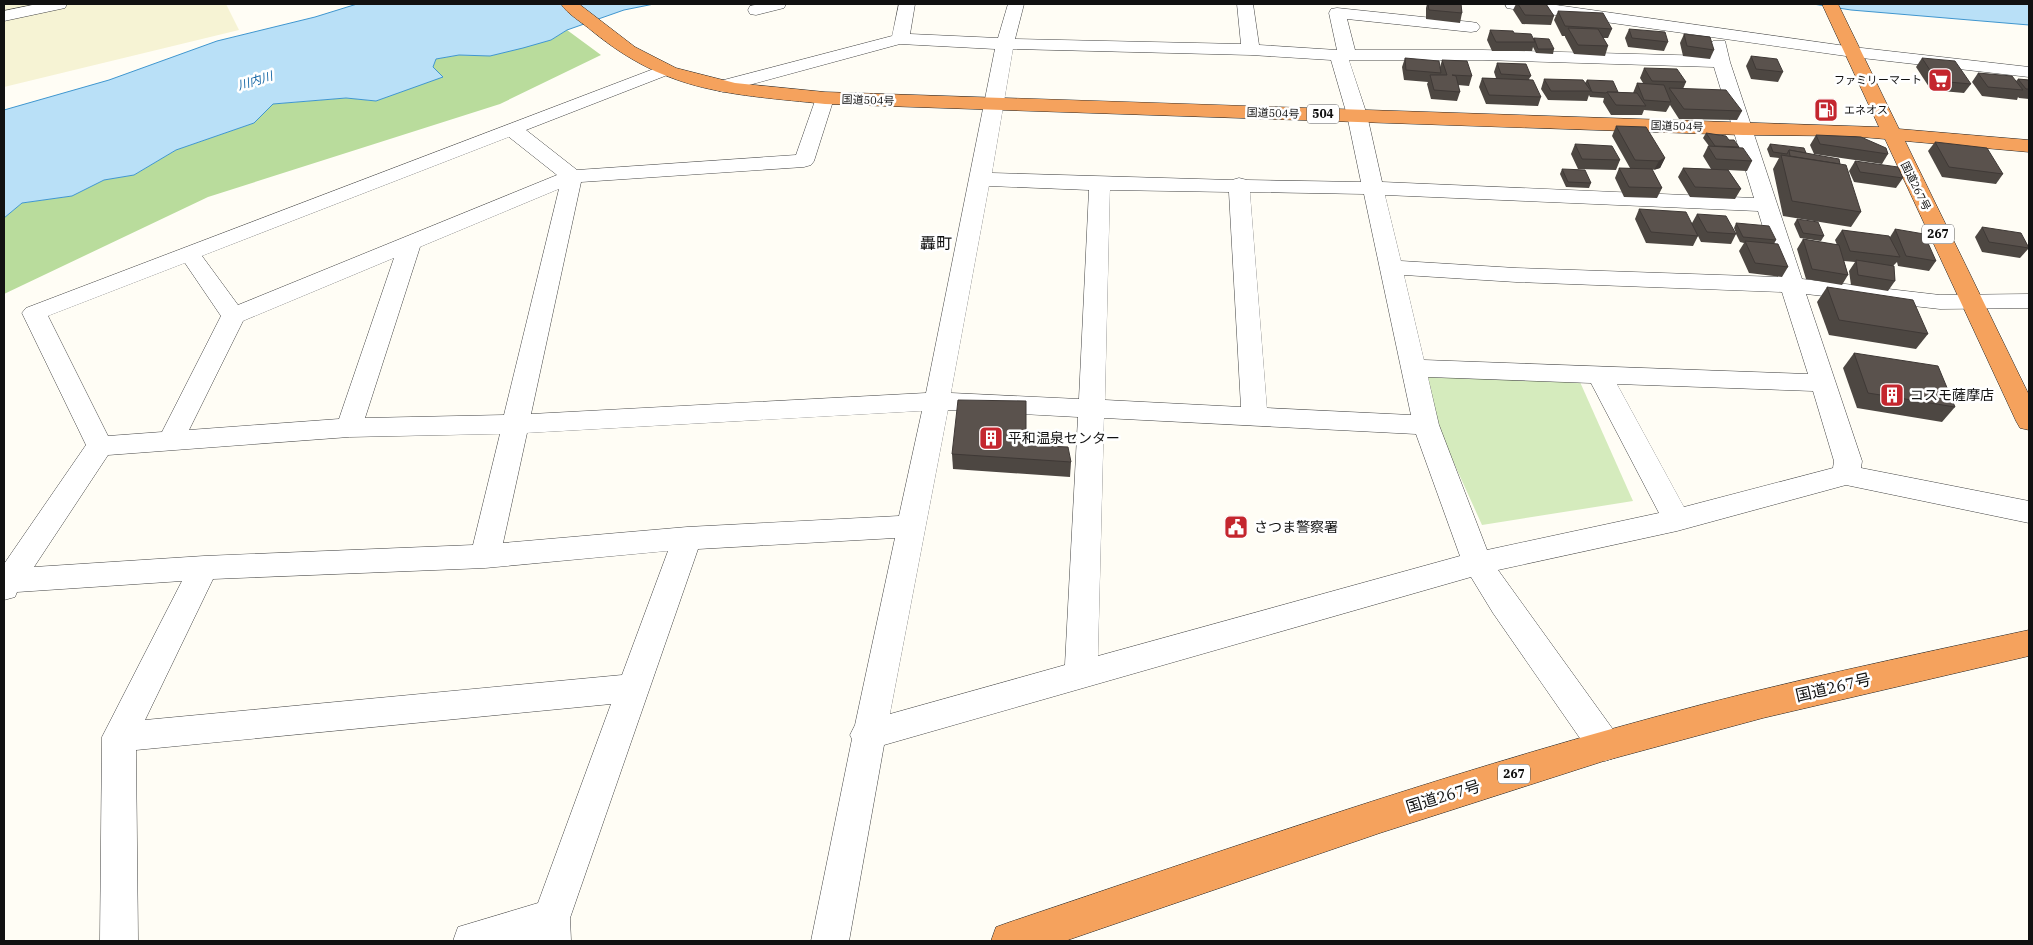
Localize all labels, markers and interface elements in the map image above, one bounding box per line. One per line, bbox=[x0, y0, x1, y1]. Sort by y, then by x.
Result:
supermarket icon: ファミリーマート bbox=[1927, 67, 1953, 93]
water label: 川内川 bbox=[235, 68, 276, 93]
place label: ファミリーマート bbox=[1834, 73, 1922, 87]
street label: 国道504号 bbox=[841, 92, 895, 108]
fuel station icon: エネオス bbox=[1813, 97, 1839, 123]
place label: エネオス bbox=[1844, 103, 1888, 117]
street label: 国道504号 bbox=[1246, 105, 1300, 121]
road number: 504 bbox=[1307, 105, 1339, 124]
street label: 国道504号 bbox=[1650, 118, 1704, 134]
street label: 国道267号 bbox=[1898, 159, 1934, 213]
road number: 267 bbox=[1922, 224, 1954, 243]
district label: 轟町 bbox=[920, 233, 952, 253]
building icon: コスモ薩摩店 bbox=[1879, 382, 1905, 408]
place label: コスモ薩摩店 bbox=[1910, 386, 1994, 404]
building icon: 平和温泉センター bbox=[978, 425, 1004, 451]
place label: 平和温泉センター bbox=[1008, 429, 1120, 447]
public building icon: さつま警察署 bbox=[1223, 514, 1249, 540]
place label: さつま警察署 bbox=[1254, 518, 1338, 536]
street label: 国道267号 bbox=[1793, 669, 1873, 705]
road number: 267 bbox=[1498, 764, 1530, 784]
street label: 国道267号 bbox=[1403, 775, 1483, 817]

